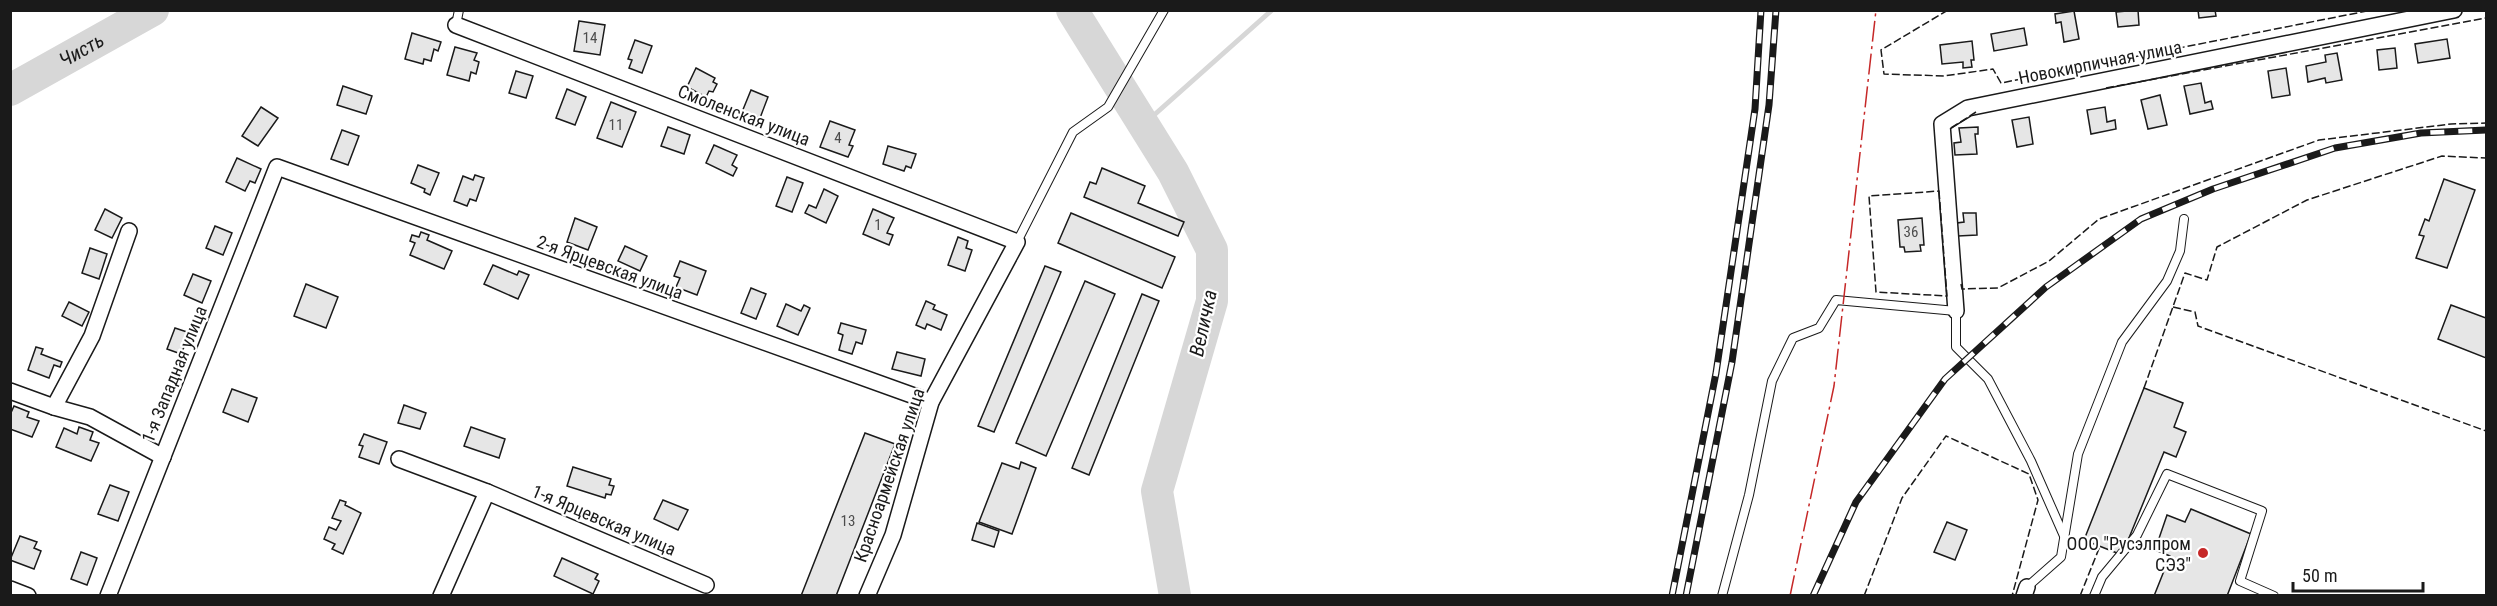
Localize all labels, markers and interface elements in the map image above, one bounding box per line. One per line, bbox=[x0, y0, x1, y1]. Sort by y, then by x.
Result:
water label: Чисть bbox=[55, 28, 108, 72]
house number: 14 bbox=[583, 29, 597, 47]
street label: Новокирпичная улица bbox=[2016, 36, 2184, 88]
street label: Смоленская улица bbox=[675, 80, 813, 150]
house number: 11 bbox=[609, 116, 623, 134]
house number: 4 bbox=[834, 129, 842, 147]
house number: 1 bbox=[874, 216, 882, 234]
house number: 36 bbox=[1904, 223, 1918, 241]
street label: 2-я Ярцевская улица bbox=[534, 231, 686, 303]
water label: Величка bbox=[1184, 288, 1222, 358]
street label: 1-я Западная улица bbox=[137, 303, 211, 445]
street label: Красноармейская улица bbox=[849, 385, 929, 565]
street label: 1-я Ярцевская улица bbox=[529, 480, 679, 560]
house number: 13 bbox=[841, 512, 855, 530]
place label: ООО "Русэлпром СЭЗ" bbox=[2067, 533, 2191, 575]
marker: ООО "Русэлпром СЭЗ" bbox=[2196, 546, 2210, 560]
scale bar bbox=[2293, 555, 2424, 593]
text: 50 m bbox=[2302, 565, 2337, 586]

